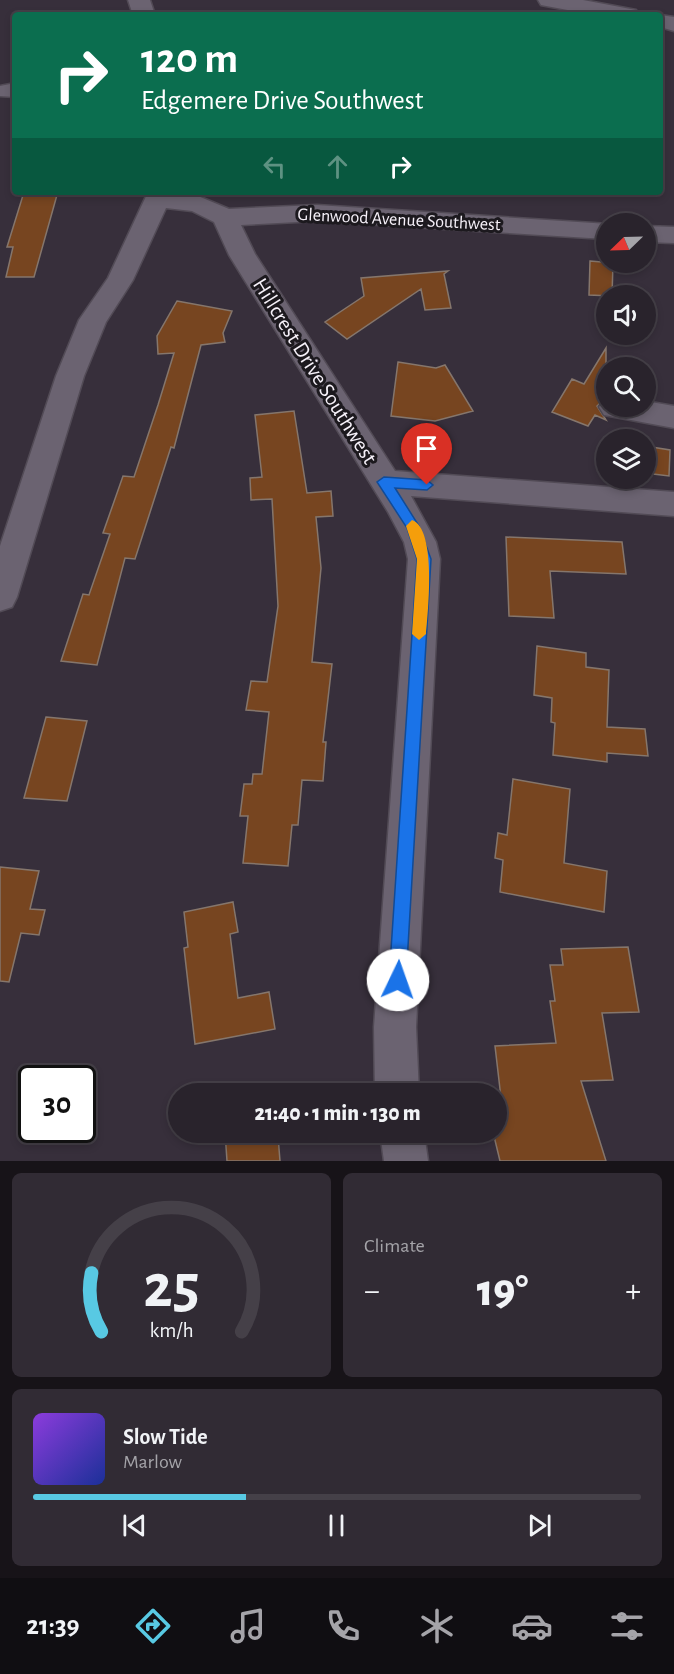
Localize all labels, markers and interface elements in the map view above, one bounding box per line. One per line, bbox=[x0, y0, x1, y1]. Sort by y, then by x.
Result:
icon: right bbox=[42, 36, 120, 114]
text: 120 m bbox=[141, 38, 238, 80]
text: Edgemere Drive Southwest bbox=[141, 87, 423, 114]
icon: left bbox=[258, 150, 291, 183]
icon: ahead bbox=[321, 150, 354, 183]
icon: right bbox=[384, 150, 417, 183]
street label: Glenwood Avenue Southwest bbox=[297, 206, 501, 234]
north arrow bbox=[596, 213, 656, 273]
map controls bbox=[596, 213, 656, 489]
street label: Hillcrest Drive Southwest bbox=[249, 274, 381, 468]
button: sound bbox=[596, 285, 656, 345]
button: search bbox=[596, 357, 656, 417]
pin bbox=[401, 423, 452, 485]
button: layers bbox=[596, 429, 656, 489]
icon: arrive bbox=[410, 432, 443, 465]
position arrow bbox=[366, 948, 430, 1012]
speed limit sign: 30 bbox=[18, 1065, 96, 1143]
text: 21:40 · 1 min · 130 m bbox=[254, 1102, 421, 1124]
text: Climate bbox=[364, 1236, 425, 1256]
text: 25 bbox=[143, 1256, 200, 1318]
text: 19° bbox=[477, 1269, 528, 1314]
text: − bbox=[364, 1275, 380, 1308]
text: + bbox=[625, 1275, 641, 1308]
text: km/h bbox=[149, 1320, 194, 1341]
text: Slow Tide bbox=[123, 1426, 208, 1448]
text: Marlow bbox=[123, 1452, 182, 1472]
icon: previous bbox=[118, 1509, 151, 1542]
icon: pause bbox=[320, 1509, 353, 1542]
icon: next bbox=[523, 1509, 556, 1542]
icon: directions bbox=[132, 1605, 174, 1647]
icon: music bbox=[227, 1605, 269, 1647]
icon: phone bbox=[322, 1605, 364, 1647]
icon: climate bbox=[416, 1605, 458, 1647]
icon: car bbox=[511, 1605, 553, 1647]
icon: filters bbox=[606, 1605, 648, 1647]
text: 21:39 bbox=[26, 1612, 80, 1639]

